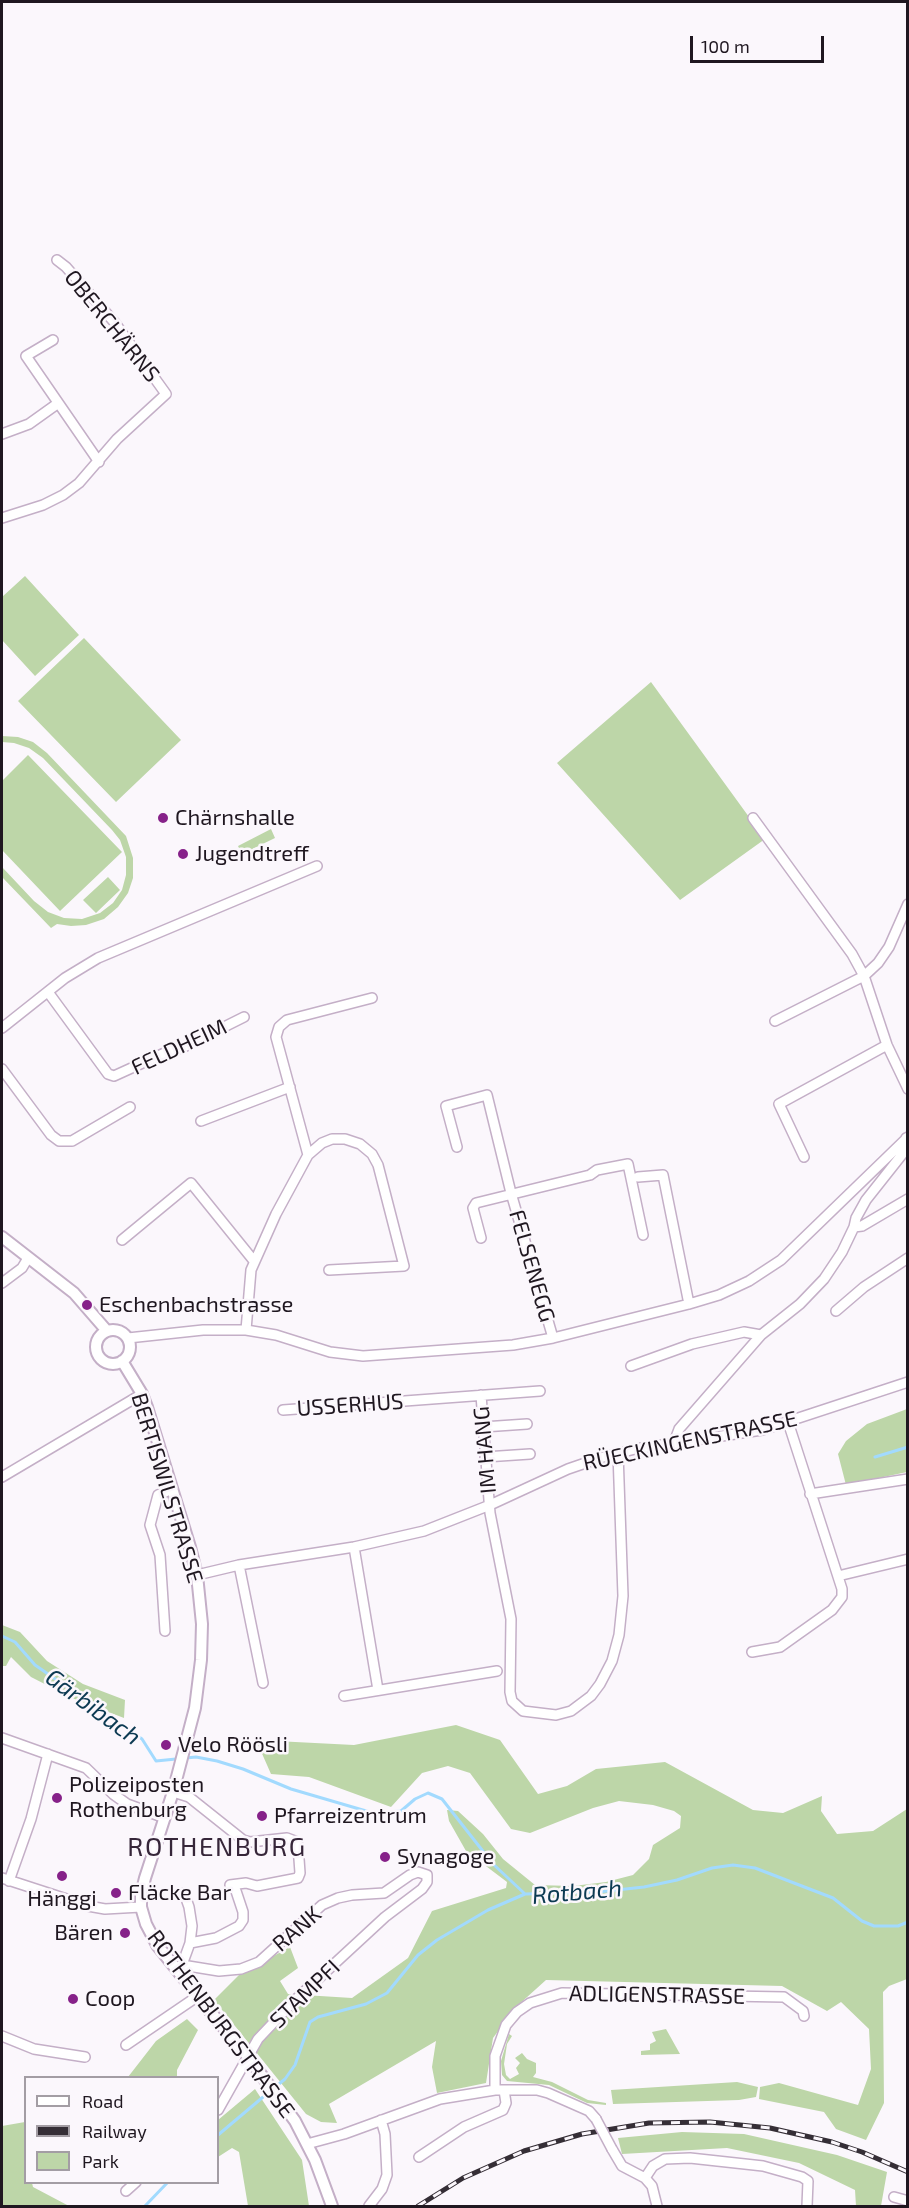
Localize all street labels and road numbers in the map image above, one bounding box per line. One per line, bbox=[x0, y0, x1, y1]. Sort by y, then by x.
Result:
street label: OBERCHÄRNS bbox=[59, 265, 165, 387]
street label: FELDHEIM bbox=[127, 1013, 231, 1081]
street label: FELSENEGG bbox=[503, 1207, 561, 1325]
street label: USSERHUS bbox=[296, 1388, 404, 1422]
street label: BERTISWILSTRASSE bbox=[125, 1390, 209, 1586]
street label: IM HANG bbox=[468, 1405, 502, 1495]
street label: RÜECKINGENSTRASSE bbox=[580, 1405, 800, 1477]
street label: RANK bbox=[267, 1901, 327, 1957]
street label: ROTHENBURGSTRASSE bbox=[142, 1925, 300, 2123]
street label: STAMPFI bbox=[264, 1954, 346, 2034]
street label: ADLIGENSTRASSE bbox=[569, 1980, 745, 2010]

